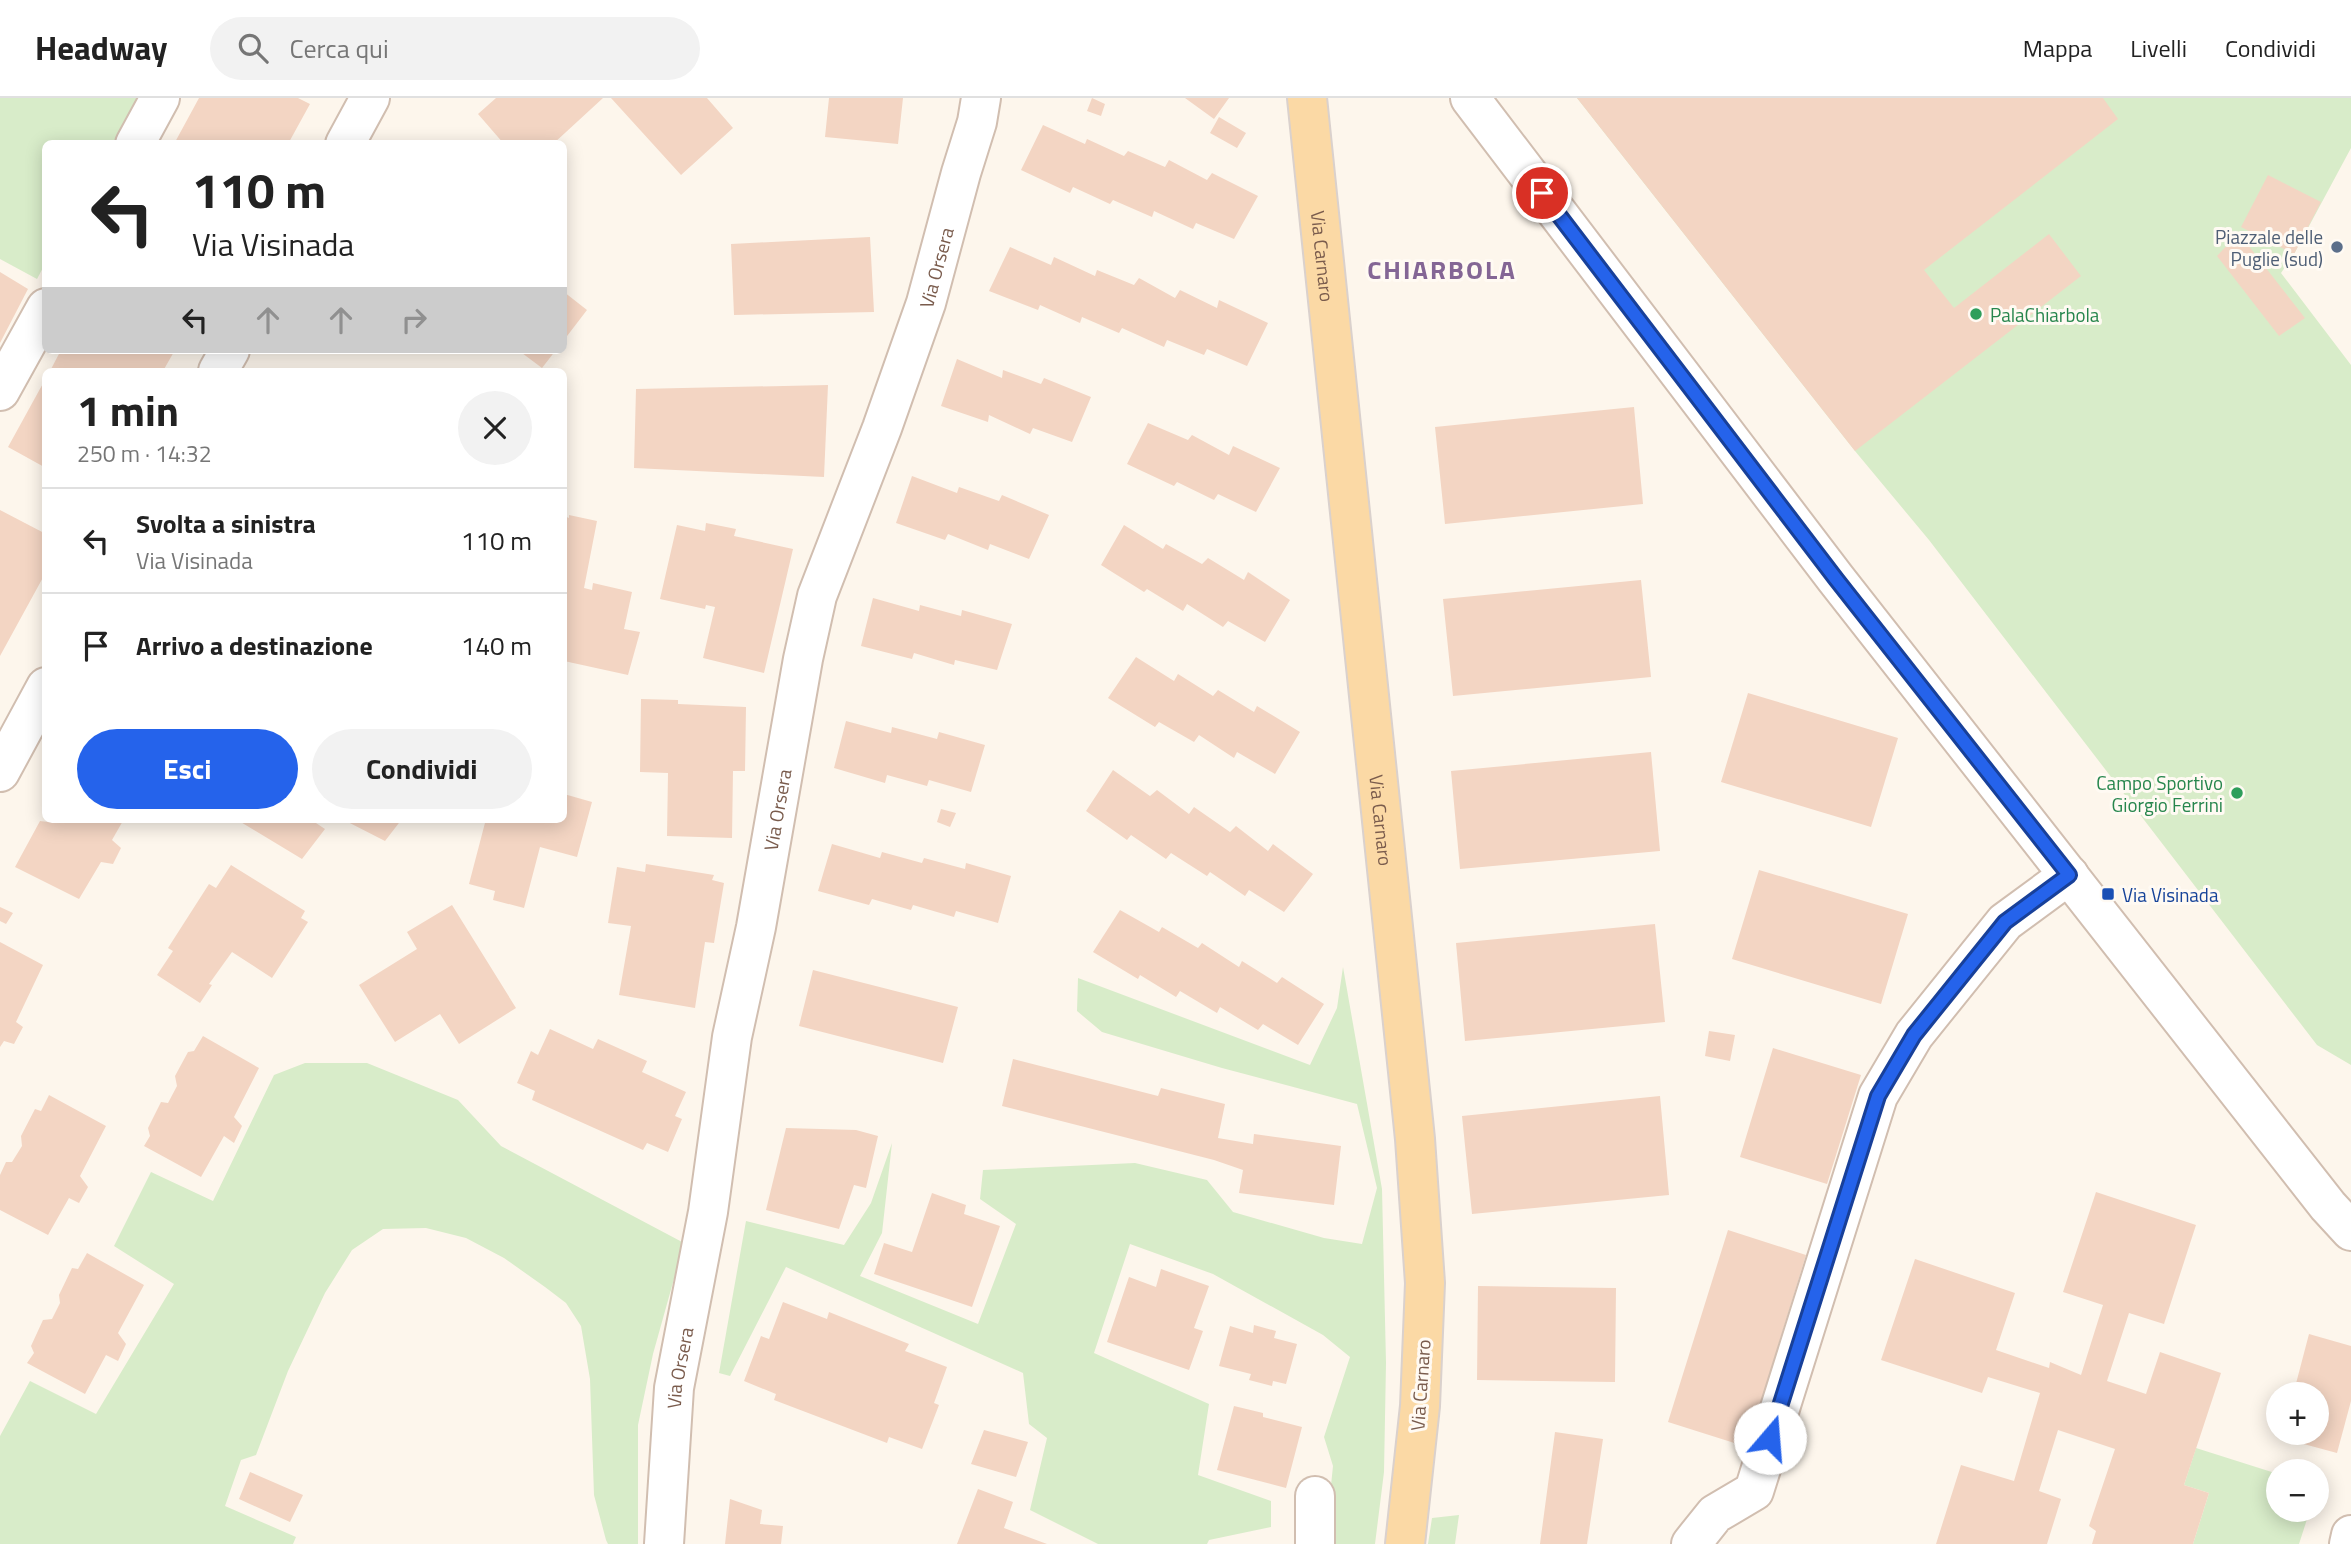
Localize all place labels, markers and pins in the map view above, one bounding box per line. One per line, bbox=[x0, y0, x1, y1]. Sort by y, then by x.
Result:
pin bbox=[1512, 163, 1572, 223]
place label: Piazzale delle Puglie (sud) bbox=[2215, 222, 2323, 273]
marker: Piazzale delle Puglie (sud) bbox=[2329, 239, 2345, 255]
place label: PalaChiarbola bbox=[1990, 300, 2100, 329]
marker: PalaChiarbola bbox=[1968, 306, 1984, 322]
place label: Campo Sportivo Giorgio Ferrini bbox=[2096, 768, 2223, 819]
marker: Campo Sportivo Giorgio Ferrini bbox=[2229, 785, 2245, 801]
place label: Via Visinada bbox=[2122, 880, 2219, 909]
marker: Via Visinada bbox=[2100, 886, 2116, 902]

